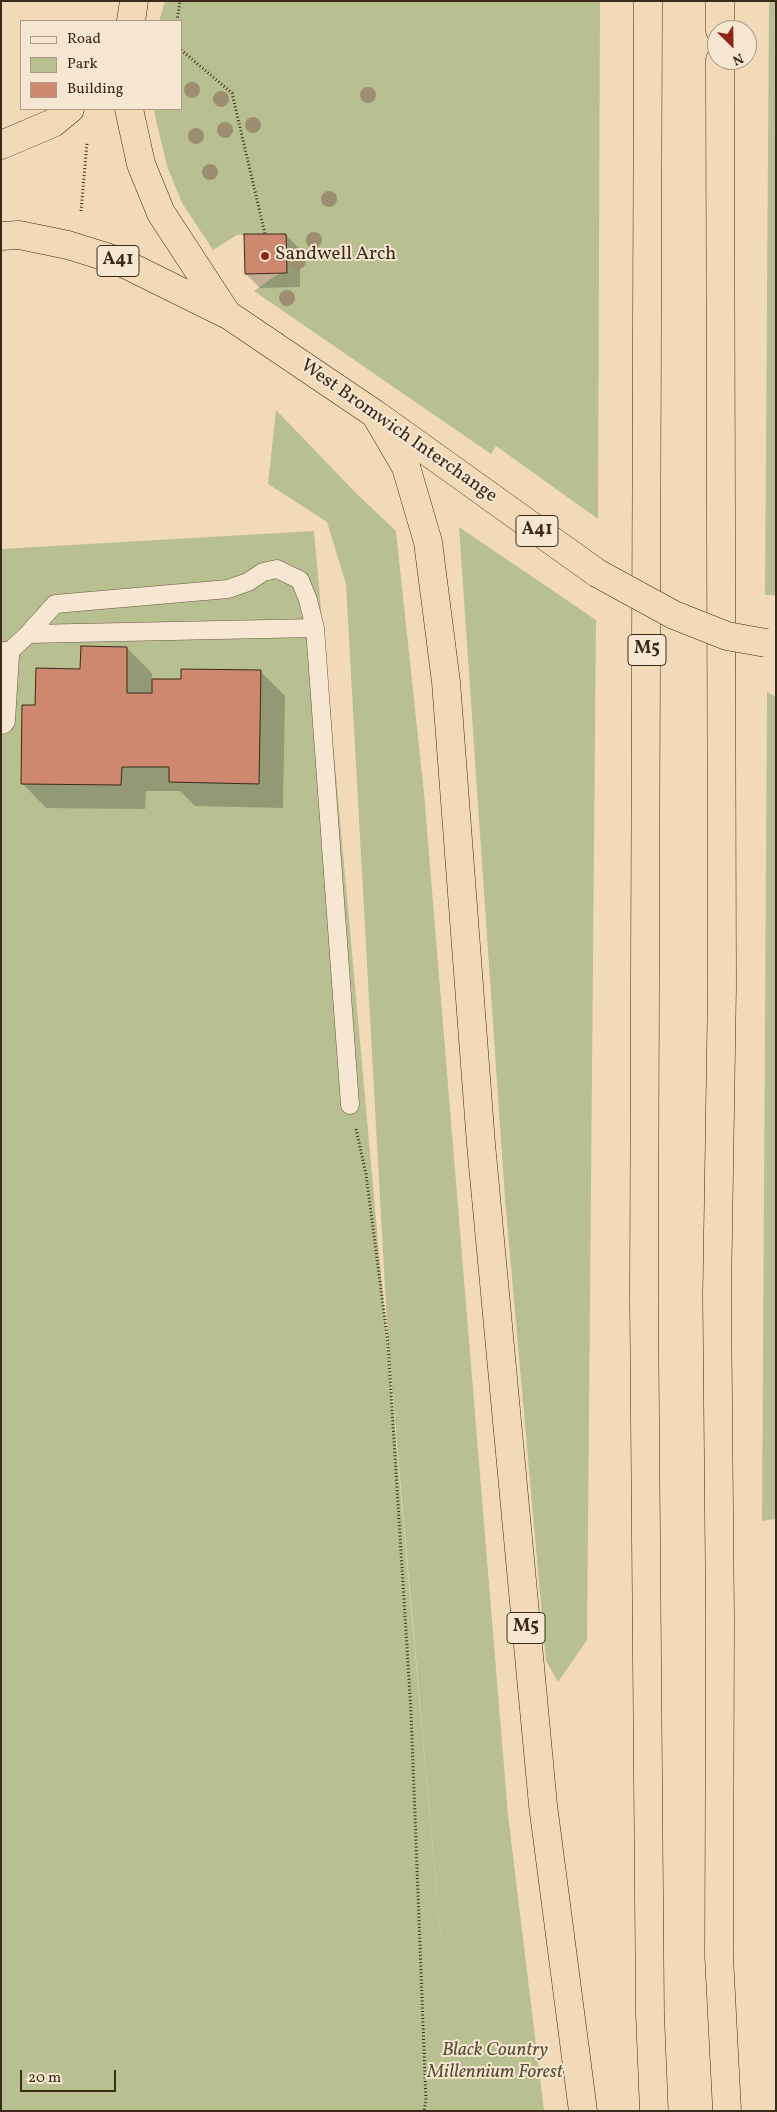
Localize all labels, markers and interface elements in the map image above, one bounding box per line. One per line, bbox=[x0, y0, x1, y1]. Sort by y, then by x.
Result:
legend bbox=[20, 20, 182, 110]
north arrow bbox=[707, 20, 757, 70]
text: Road bbox=[67, 29, 101, 50]
text: N bbox=[729, 48, 746, 69]
text: Park bbox=[67, 54, 98, 75]
text: Building bbox=[67, 79, 123, 100]
place label: Sandwell Arch bbox=[275, 245, 396, 267]
road number: A41 bbox=[97, 246, 139, 276]
marker: Sandwell Arch bbox=[259, 250, 271, 262]
street label: West Bromwich Interchange bbox=[295, 355, 501, 509]
road number: A41 bbox=[516, 516, 558, 546]
road number: M5 bbox=[628, 634, 666, 666]
road number: M5 bbox=[507, 1612, 545, 1644]
park label: Black Country Millennium Forest bbox=[427, 2041, 563, 2085]
scale bar bbox=[22, 2060, 119, 2092]
text: 20 m bbox=[28, 2068, 61, 2089]

